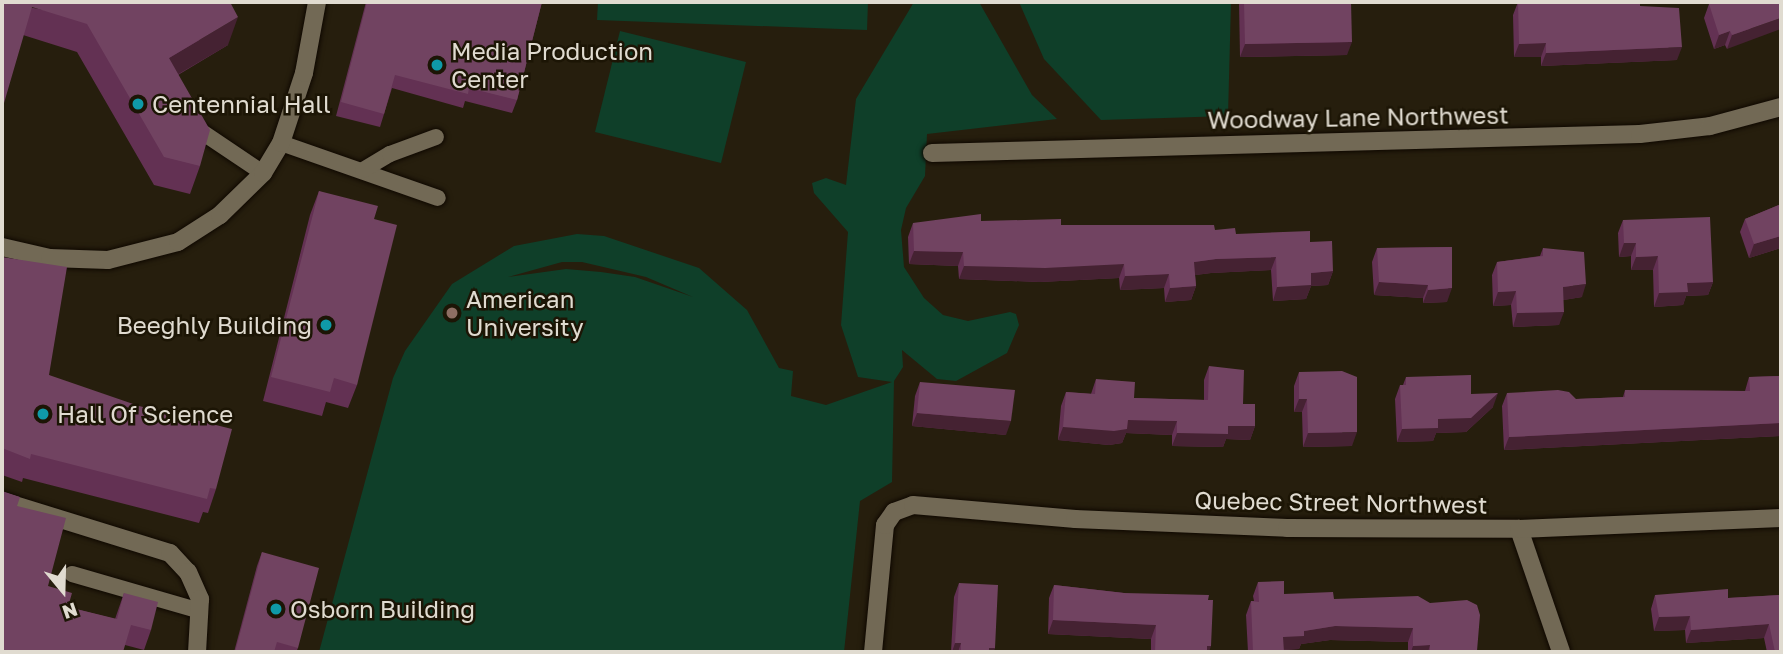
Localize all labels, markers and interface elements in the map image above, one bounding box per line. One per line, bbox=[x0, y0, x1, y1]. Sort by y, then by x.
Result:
place label: Media Production Center bbox=[451, 37, 653, 93]
marker: Media Production Center bbox=[429, 57, 445, 73]
place label: Centennial Hall bbox=[152, 90, 331, 118]
marker: Centennial Hall bbox=[130, 96, 146, 112]
street label: Woodway Lane Northwest bbox=[1207, 100, 1509, 134]
place label: American University bbox=[466, 285, 584, 341]
marker: American University bbox=[444, 305, 460, 321]
place label: Beeghly Building bbox=[117, 311, 312, 339]
marker: Beeghly Building bbox=[318, 317, 334, 333]
place label: Hall Of Science bbox=[57, 400, 233, 428]
marker: Hall Of Science bbox=[35, 406, 51, 422]
street label: Quebec Street Northwest bbox=[1194, 485, 1488, 519]
north arrow bbox=[28, 556, 98, 626]
place label: Osborn Building bbox=[290, 595, 475, 623]
text: N bbox=[59, 598, 81, 625]
marker: Osborn Building bbox=[268, 601, 284, 617]

